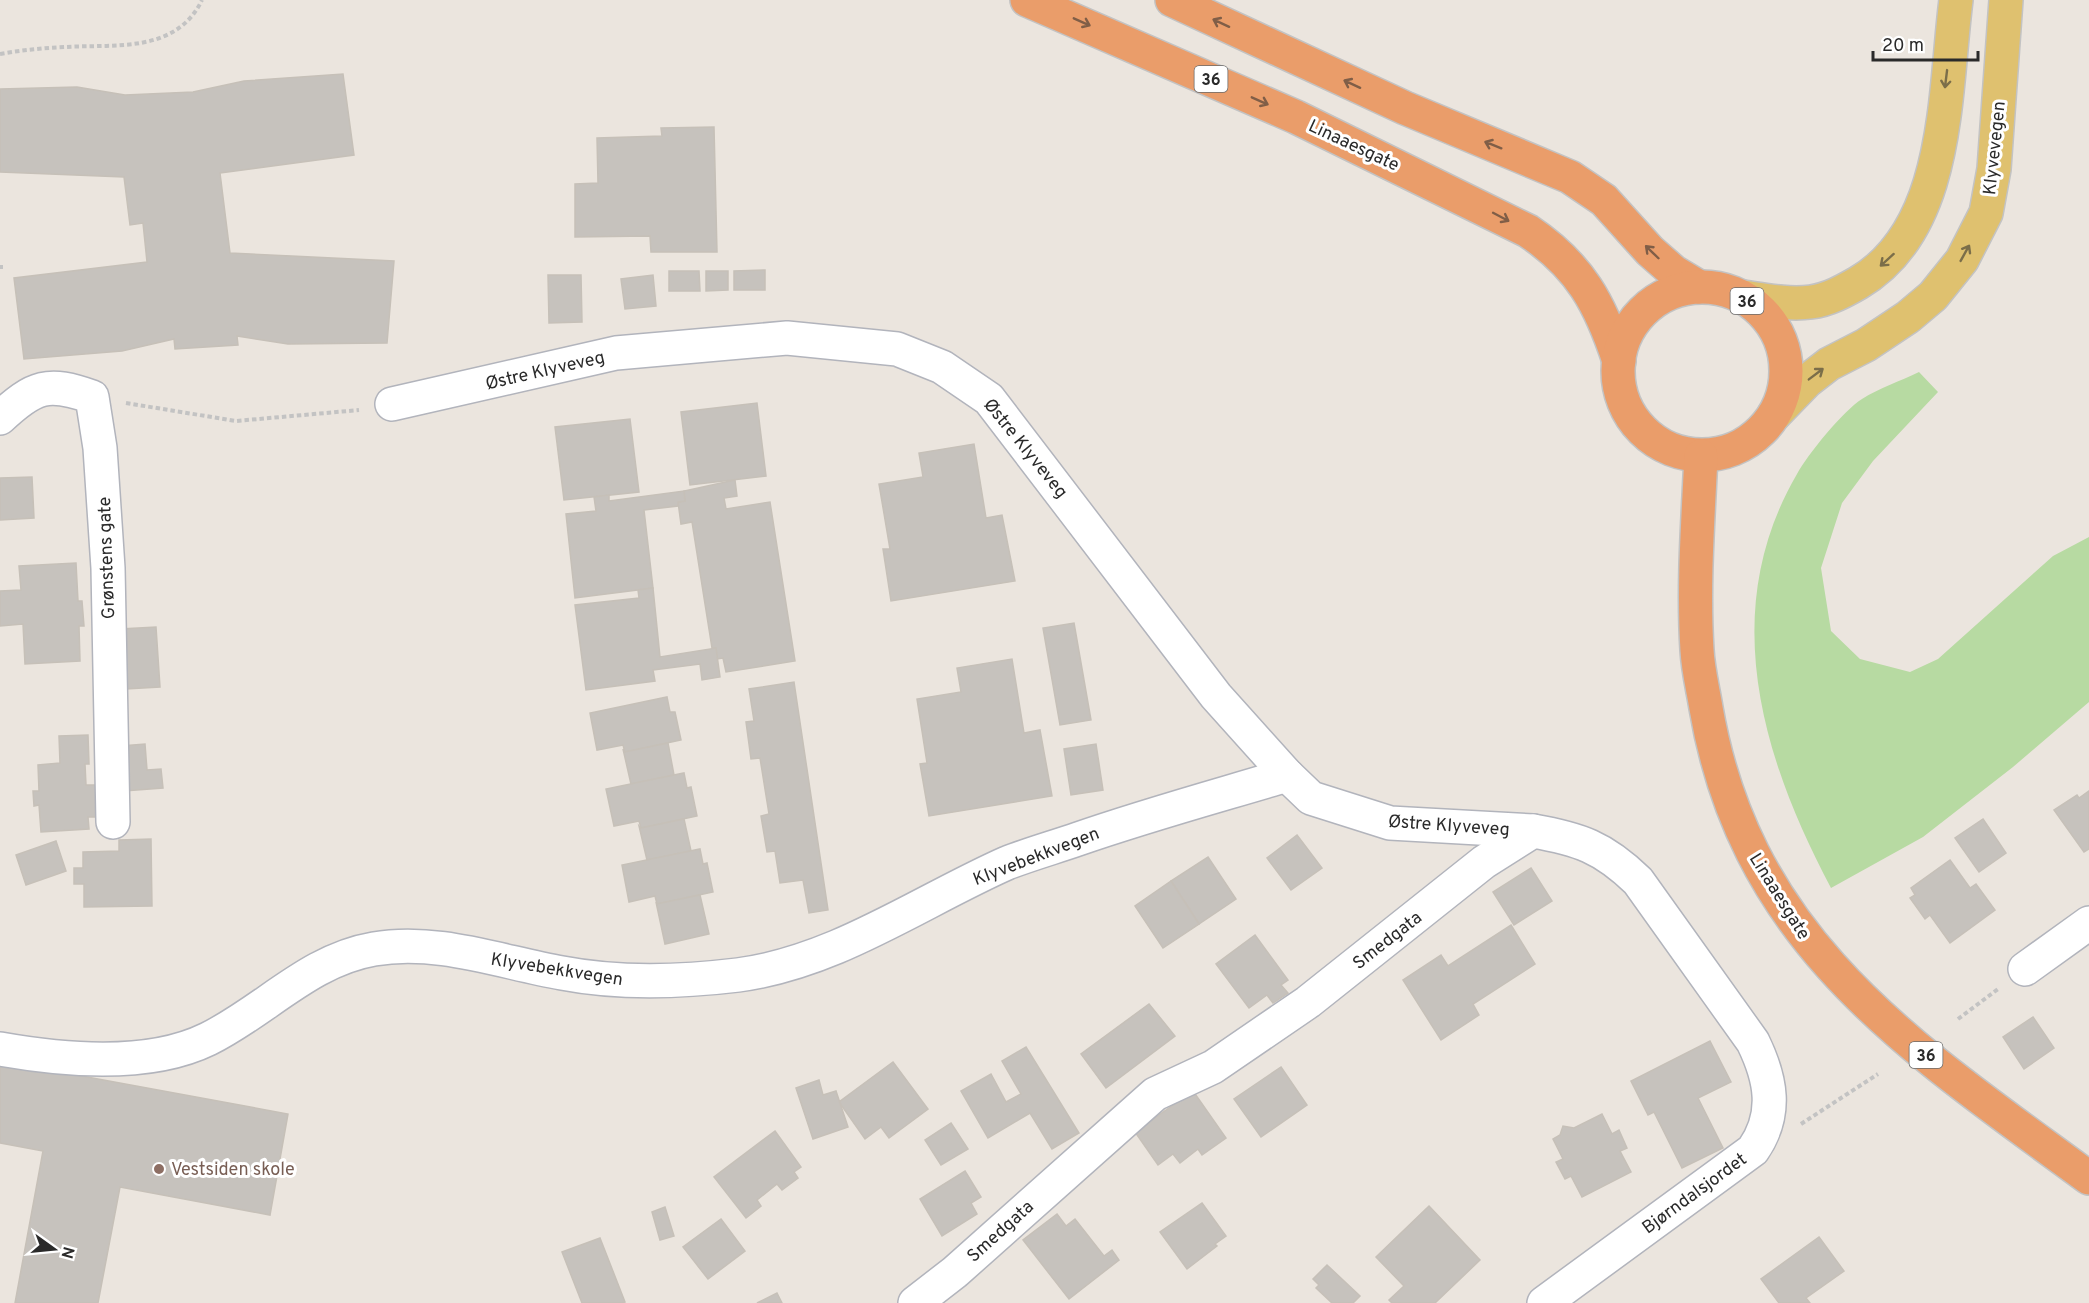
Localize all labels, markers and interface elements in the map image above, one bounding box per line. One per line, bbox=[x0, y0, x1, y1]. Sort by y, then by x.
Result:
one-way arrow bbox=[1072, 16, 1090, 28]
one-way arrow bbox=[1213, 17, 1231, 29]
scale bar bbox=[1873, 24, 1978, 62]
text: 20 m bbox=[1882, 35, 1924, 58]
road number: 36 bbox=[1194, 66, 1228, 92]
one-way arrow bbox=[1941, 68, 1952, 88]
one-way arrow bbox=[1343, 78, 1362, 89]
one-way arrow bbox=[1250, 96, 1268, 107]
street label: Klyvevegen bbox=[1979, 100, 2012, 196]
street label: Linaaesgate bbox=[1304, 115, 1402, 177]
one-way arrow bbox=[1485, 139, 1503, 150]
one-way arrow bbox=[1492, 211, 1509, 223]
one-way arrow bbox=[1644, 245, 1659, 260]
one-way arrow bbox=[1959, 245, 1971, 262]
one-way arrow bbox=[1880, 253, 1895, 267]
road number: 36 bbox=[1730, 288, 1764, 314]
street label: Østre Klyveveg bbox=[483, 347, 607, 396]
one-way arrow bbox=[1808, 368, 1824, 381]
street label: Østre Klyveveg bbox=[978, 394, 1072, 504]
street label: Grønstens gate bbox=[94, 496, 121, 619]
street label: Østre Klyveveg bbox=[1387, 811, 1510, 842]
street label: Klyvebekkvegen bbox=[970, 823, 1103, 892]
street label: Linaaesgate bbox=[1743, 849, 1814, 944]
street label: Smedgata bbox=[1349, 907, 1427, 975]
street label: Klyvebekkvegen bbox=[489, 949, 625, 992]
road number: 36 bbox=[1910, 1042, 1942, 1068]
street label: Bjørndalsjordet bbox=[1638, 1148, 1752, 1240]
place label: Vestsiden skole bbox=[171, 1159, 295, 1182]
marker: Vestsiden skole bbox=[152, 1162, 166, 1176]
street label: Smedgata bbox=[963, 1196, 1039, 1268]
north arrow bbox=[24, 1219, 84, 1279]
text: N bbox=[55, 1244, 78, 1261]

